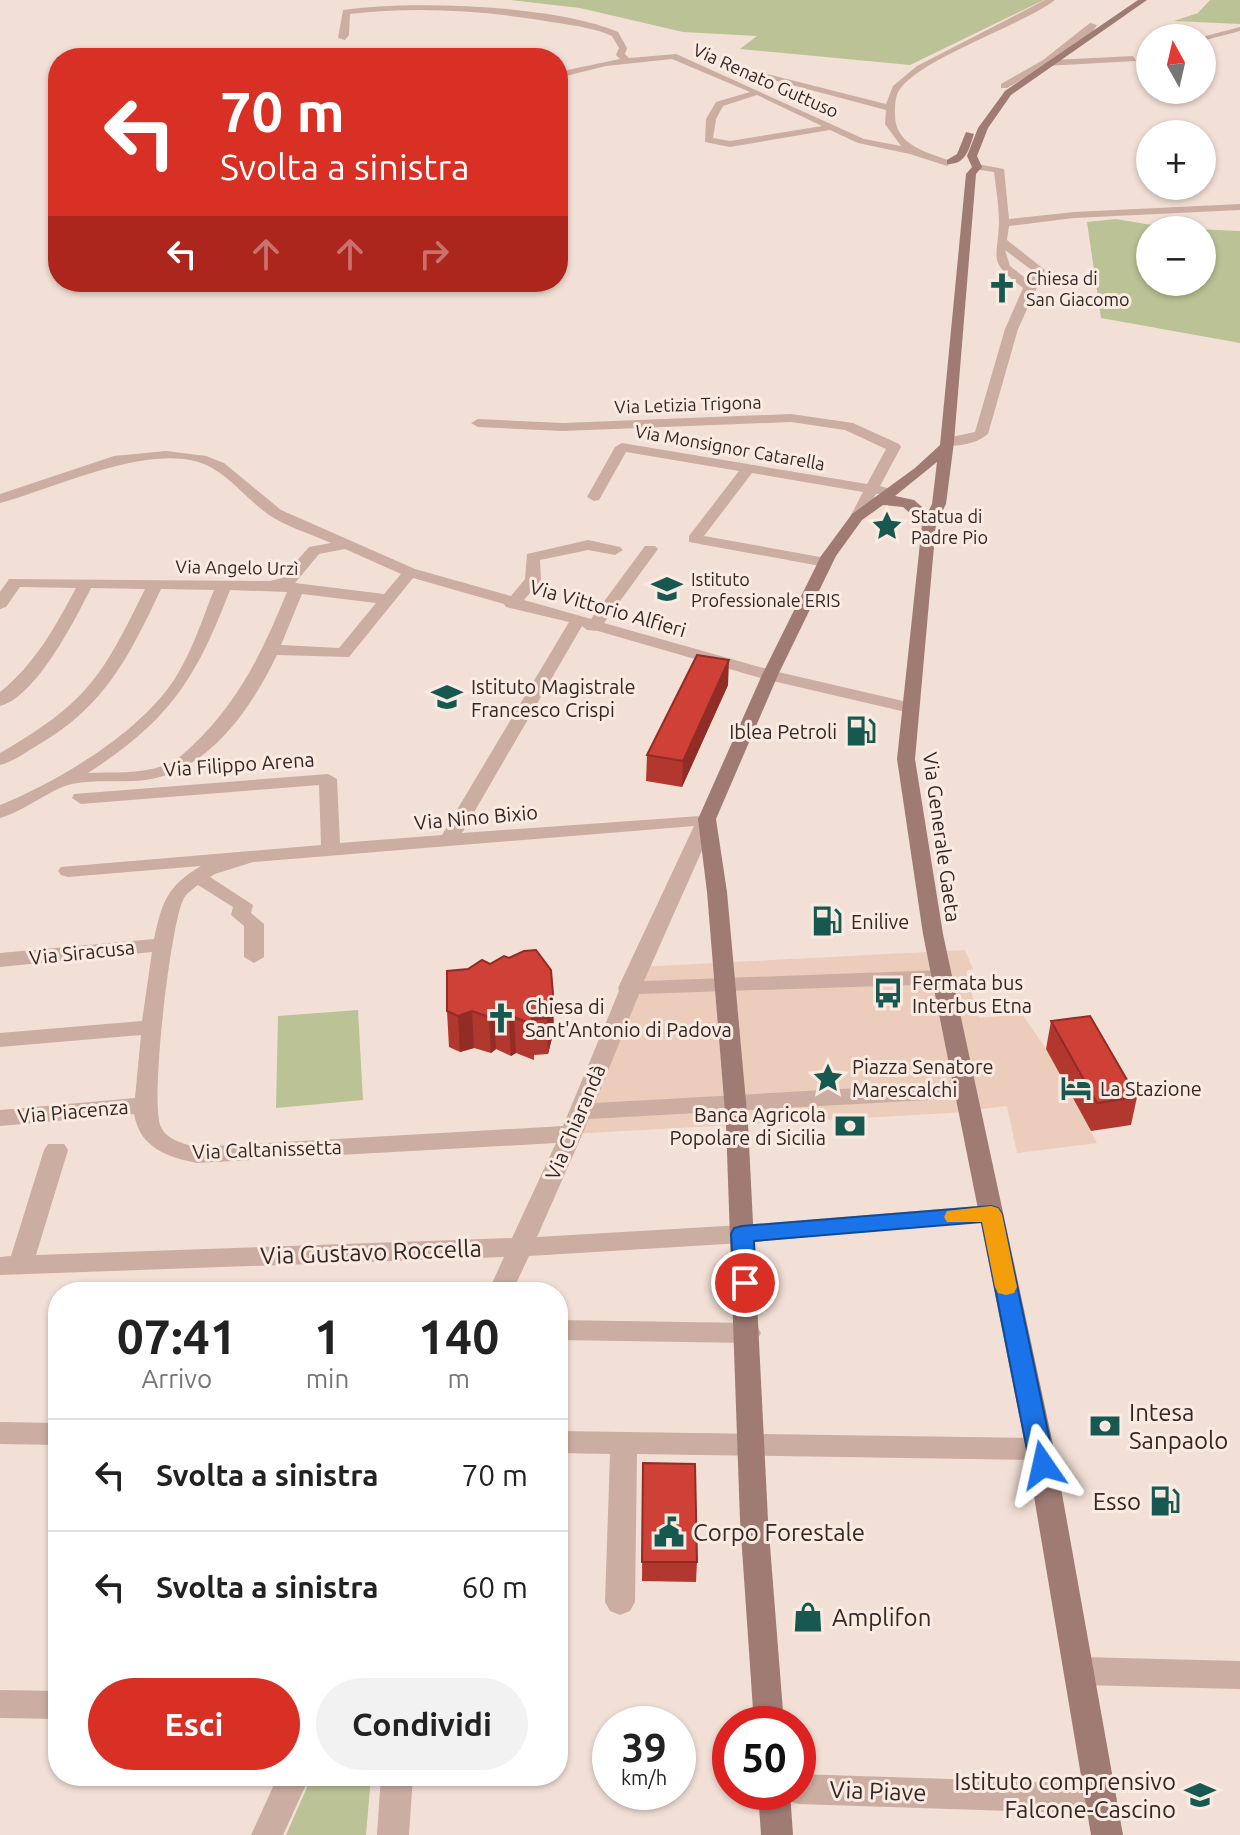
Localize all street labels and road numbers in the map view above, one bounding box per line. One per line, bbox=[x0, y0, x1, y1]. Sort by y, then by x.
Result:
street label: Via Renato Guttuso bbox=[690, 39, 842, 121]
street label: Via Letizia Trigona bbox=[614, 391, 762, 417]
street label: Via Monsignor Catarella bbox=[633, 420, 827, 474]
street label: Via Angelo Urzì bbox=[175, 556, 299, 578]
street label: Via Vittorio Alfieri bbox=[527, 575, 689, 641]
street label: Via Filippo Arena bbox=[163, 747, 315, 781]
street label: Via Generale Gaeta bbox=[919, 751, 965, 923]
street label: Via Nino Bixio bbox=[413, 800, 539, 834]
street label: Via Siracusa bbox=[28, 935, 136, 969]
street label: Via Chiarandà bbox=[540, 1061, 610, 1183]
street label: Via Piacenza bbox=[17, 1095, 129, 1127]
street label: Via Caltanissetta bbox=[192, 1135, 342, 1163]
street label: Via Gustavo Roccella bbox=[260, 1235, 482, 1269]
street label: Via Piave bbox=[829, 1776, 927, 1806]

